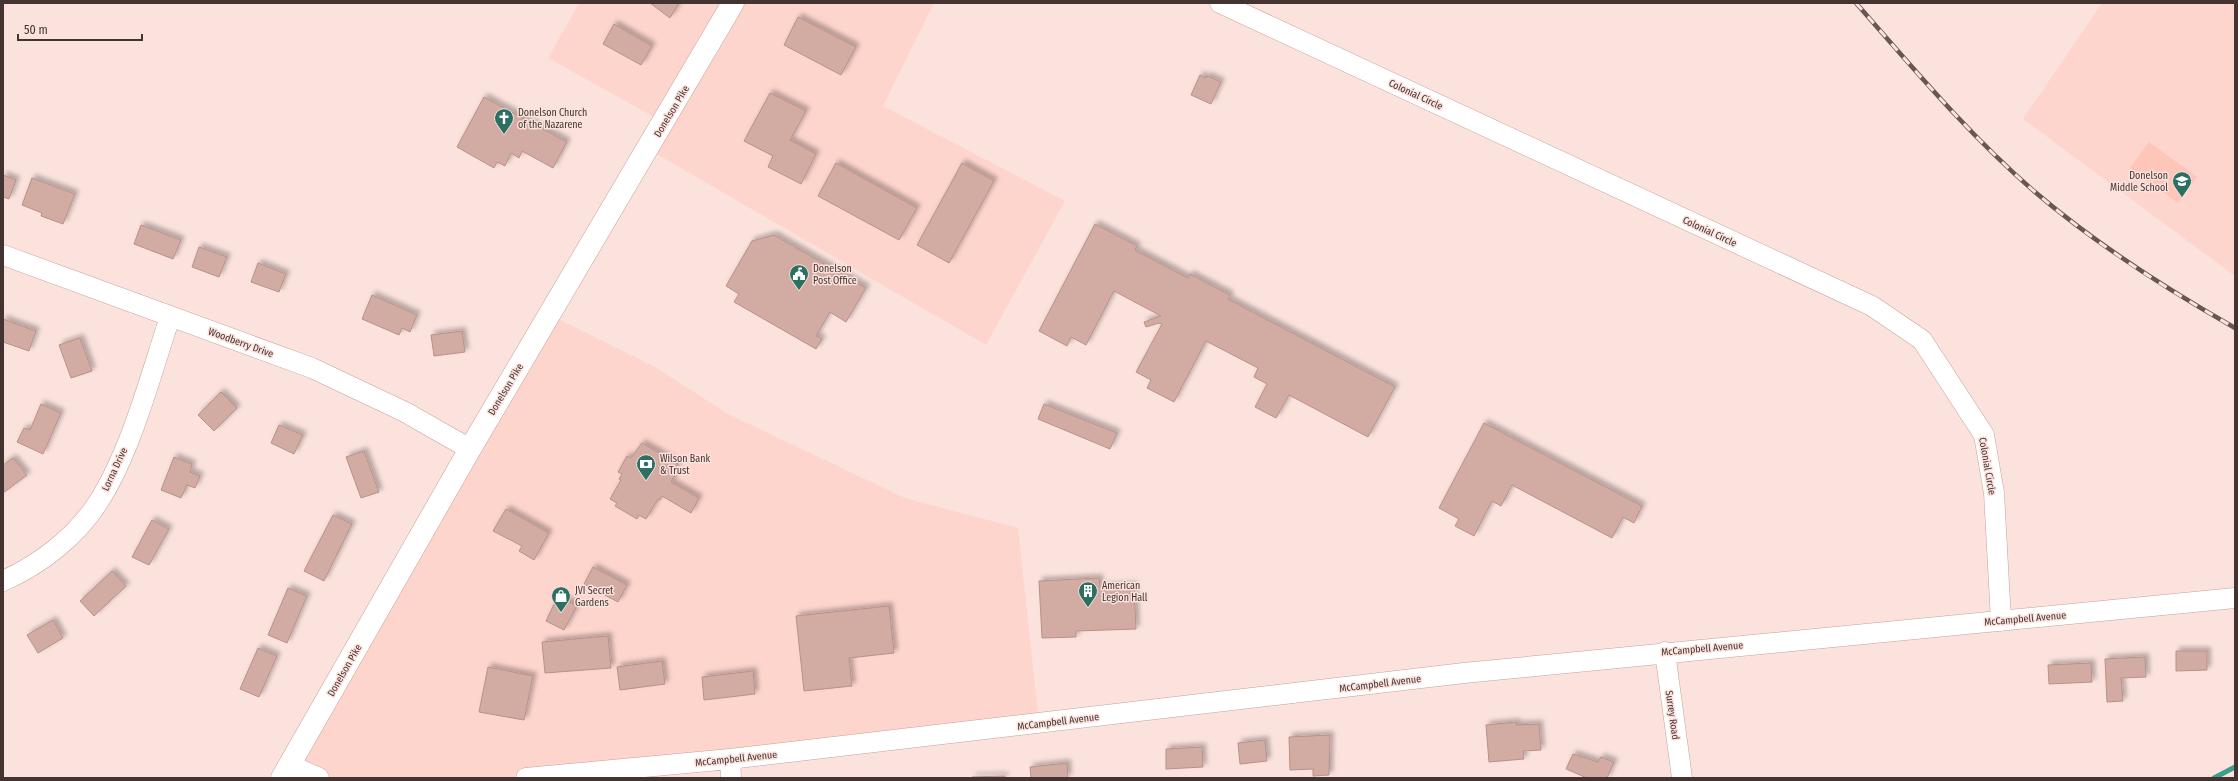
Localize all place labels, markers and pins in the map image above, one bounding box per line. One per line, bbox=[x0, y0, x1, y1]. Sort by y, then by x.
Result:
church icon: Donelson Church of the Nazarene bbox=[493, 107, 515, 135]
place label: Donelson Church of the Nazarene bbox=[518, 107, 587, 131]
place label: Donelson Middle School bbox=[2110, 170, 2168, 194]
school or university icon: Donelson Middle School bbox=[2171, 170, 2193, 198]
public building icon: Donelson Post Office bbox=[788, 263, 810, 291]
place label: Donelson Post Office bbox=[813, 263, 857, 287]
bank icon: Wilson Bank & Trust bbox=[635, 453, 657, 481]
place label: Wilson Bank & Trust bbox=[660, 453, 710, 477]
building icon: American Legion Hall bbox=[1077, 580, 1099, 608]
place label: American Legion Hall bbox=[1102, 580, 1148, 604]
shop icon: JVI Secret Gardens bbox=[550, 585, 572, 613]
place label: JVI Secret Gardens bbox=[575, 585, 614, 609]

